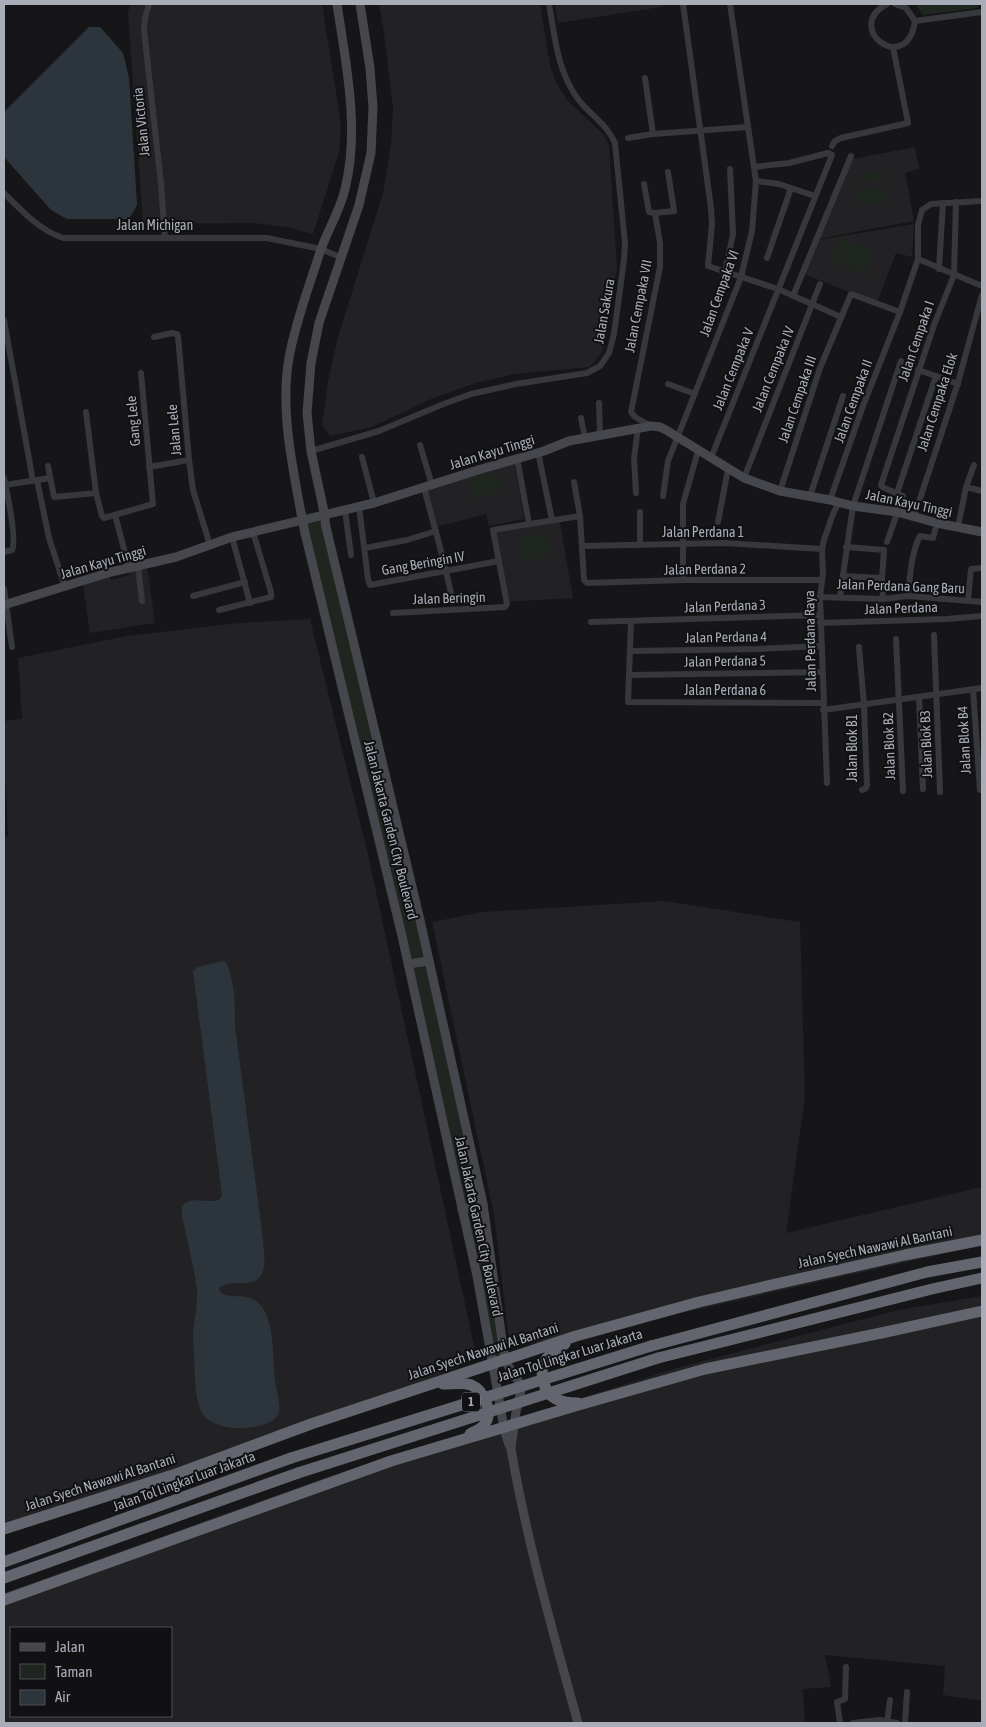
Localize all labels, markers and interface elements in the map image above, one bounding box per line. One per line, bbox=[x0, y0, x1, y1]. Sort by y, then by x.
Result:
street label: Jalan Victoria bbox=[129, 87, 153, 157]
street label: Jalan Michigan bbox=[117, 217, 193, 233]
street label: Jalan Cempaka VI bbox=[696, 248, 742, 338]
street label: Jalan Cempaka VII bbox=[621, 258, 655, 354]
street label: Jalan Sakura bbox=[590, 277, 618, 345]
street label: Jalan Cempaka I bbox=[895, 299, 937, 383]
street label: Jalan Cempaka IV bbox=[749, 324, 797, 414]
street label: Jalan Cempaka V bbox=[709, 325, 757, 412]
street label: Jalan Cempaka Elok bbox=[914, 351, 960, 453]
street label: Jalan Cempaka III bbox=[775, 353, 819, 445]
street label: Jalan Cempaka II bbox=[831, 357, 875, 445]
street label: Gang Lele bbox=[123, 395, 143, 447]
street label: Jalan Lele bbox=[164, 404, 184, 456]
street label: Jalan Kayu Tinggi bbox=[447, 431, 537, 473]
street label: Jalan Kayu Tinggi bbox=[864, 486, 954, 520]
street label: Jalan Perdana 1 bbox=[662, 524, 744, 540]
street label: Jalan Kayu Tinggi bbox=[58, 542, 148, 582]
street label: Gang Beringin IV bbox=[380, 548, 466, 578]
street label: Jalan Perdana 2 bbox=[664, 560, 746, 578]
street label: Jalan Perdana Gang Baru bbox=[837, 576, 965, 596]
street label: Jalan Beringin bbox=[412, 589, 486, 607]
street label: Jalan Perdana Raya bbox=[801, 590, 819, 692]
street label: Jalan Perdana 3 bbox=[684, 597, 766, 615]
street label: Jalan Perdana bbox=[864, 599, 938, 617]
street label: Jalan Perdana 4 bbox=[685, 628, 768, 646]
street label: Jalan Perdana 5 bbox=[684, 652, 766, 670]
street label: Jalan Perdana 6 bbox=[684, 682, 766, 698]
street label: Jalan Blok B4 bbox=[954, 705, 974, 774]
street label: Jalan Blok B3 bbox=[917, 710, 935, 778]
street label: Jalan Blok B2 bbox=[880, 712, 898, 780]
street label: Jalan Blok B1 bbox=[844, 714, 860, 782]
street label: Jalan Jakarta Garden City Boulevard bbox=[361, 739, 421, 921]
street label: Jalan Jakarta Garden City Boulevard bbox=[452, 1134, 506, 1318]
street label: Jalan Syech Nawawi Al Bantani bbox=[796, 1223, 954, 1271]
street label: Jalan Syech Nawawi Al Bantani bbox=[406, 1319, 560, 1383]
street label: Jalan Tol Lingkar Luar Jakarta bbox=[496, 1325, 644, 1385]
road number: 1 bbox=[462, 1392, 480, 1411]
street label: Jalan Tol Lingkar Luar Jakarta bbox=[111, 1448, 257, 1514]
street label: Jalan Syech Nawawi Al Bantani bbox=[23, 1450, 177, 1514]
legend bbox=[10, 1627, 172, 1717]
text: Jalan bbox=[55, 1638, 85, 1655]
text: Taman bbox=[55, 1663, 93, 1680]
text: Air bbox=[55, 1688, 71, 1705]

